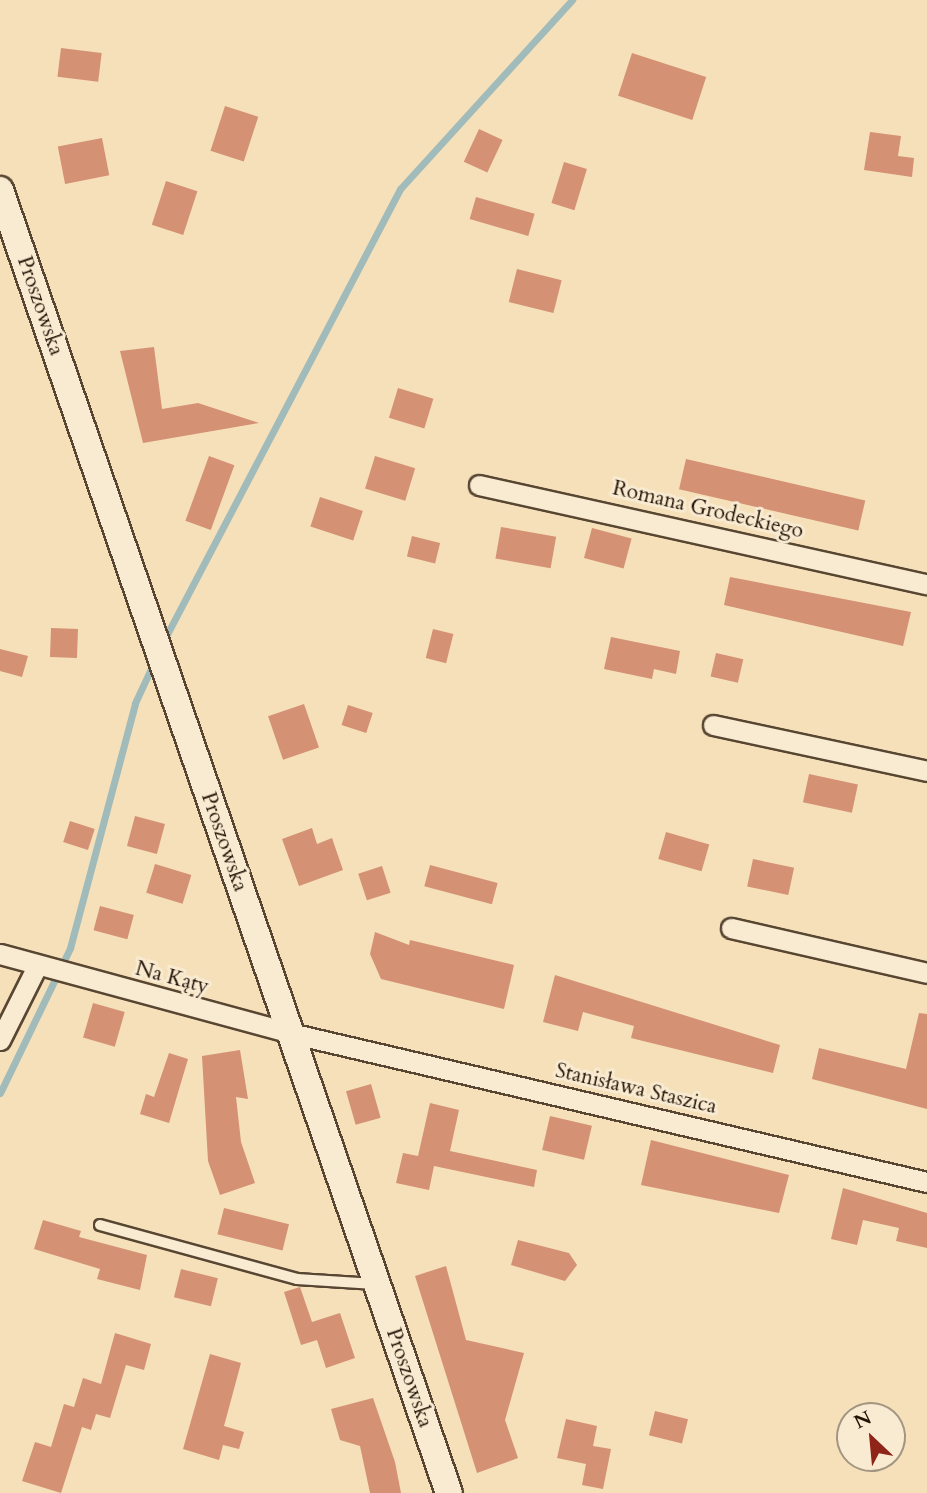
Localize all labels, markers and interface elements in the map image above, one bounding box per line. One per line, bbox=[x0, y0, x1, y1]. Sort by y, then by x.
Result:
street label: Proszowska bbox=[11, 253, 69, 359]
street label: Romana Grodeckiego bbox=[610, 476, 806, 544]
street label: Proszowska bbox=[195, 789, 253, 895]
street label: Na Kąty bbox=[133, 956, 211, 1000]
street label: Stanisława Staszica bbox=[553, 1058, 719, 1120]
street label: Proszowska bbox=[380, 1325, 438, 1431]
north arrow bbox=[836, 1402, 906, 1472]
text: N bbox=[850, 1405, 876, 1435]

